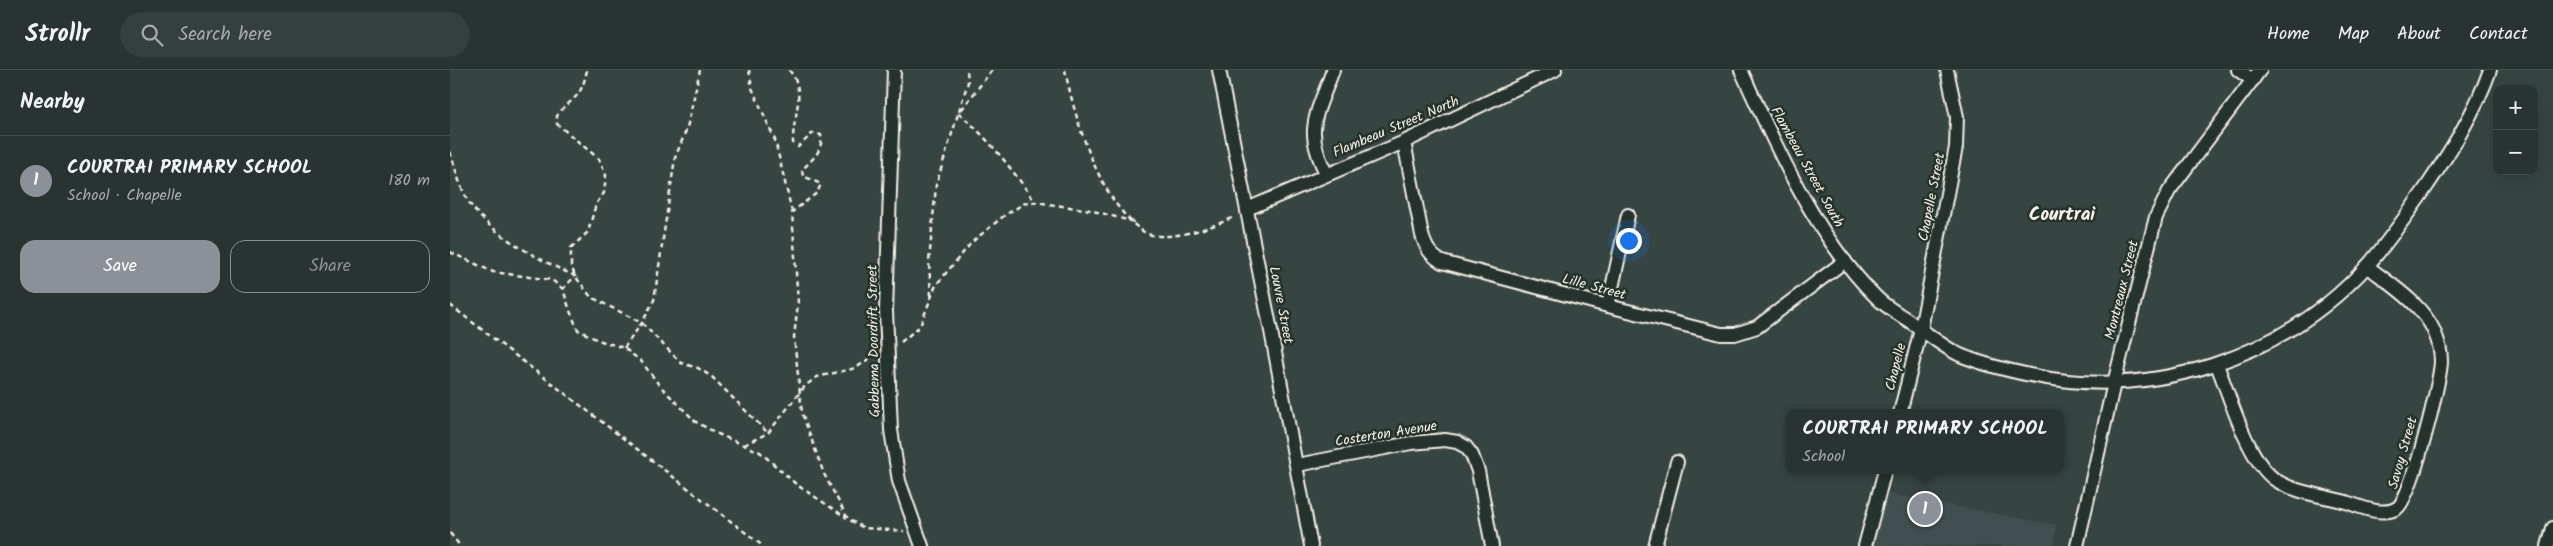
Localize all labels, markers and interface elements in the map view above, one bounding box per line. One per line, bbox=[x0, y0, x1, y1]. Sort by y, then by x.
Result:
search box bbox=[120, 12, 470, 57]
text: Strollr bbox=[25, 15, 90, 54]
text: Search here bbox=[178, 20, 272, 50]
text: Home bbox=[2267, 20, 2310, 49]
text: Map bbox=[2338, 20, 2369, 49]
text: About bbox=[2397, 20, 2441, 49]
text: Contact bbox=[2469, 20, 2528, 49]
icon: search bbox=[138, 21, 166, 49]
map controls bbox=[2493, 85, 2538, 175]
button: + bbox=[2493, 85, 2538, 130]
text: Nearby bbox=[20, 86, 85, 119]
street label: Flambeau Street North bbox=[1329, 90, 1463, 164]
street label: Flambeau Street South bbox=[1765, 102, 1849, 232]
button: − bbox=[2493, 130, 2538, 175]
street label: Chapelle Street bbox=[1913, 150, 1951, 243]
text: COURTRAI PRIMARY SCHOOL bbox=[67, 153, 312, 183]
text: 1 bbox=[34, 168, 38, 193]
text: 180 m bbox=[388, 168, 430, 193]
text: School · Chapelle bbox=[67, 183, 182, 208]
district label: Courtrai bbox=[2029, 200, 2096, 230]
your location bbox=[1616, 228, 1642, 254]
street label: Montreaux Street bbox=[2099, 237, 2145, 342]
button: Save bbox=[20, 240, 220, 293]
button: Share bbox=[230, 240, 430, 293]
street label: Gabbema Doordrift Street bbox=[862, 264, 886, 417]
street label: Louvre Street bbox=[1263, 264, 1299, 346]
street label: Lille Street bbox=[1560, 268, 1629, 306]
street label: Chapelle bbox=[1879, 340, 1913, 393]
popup bbox=[1786, 409, 2064, 474]
text: COURTRAI PRIMARY SCHOOL bbox=[1802, 414, 2048, 444]
street label: Savoy Street bbox=[2382, 414, 2424, 492]
street label: Costerton Avenue bbox=[1333, 415, 1439, 453]
text: School bbox=[1802, 444, 1845, 469]
pin: 1 bbox=[1909, 490, 1941, 528]

